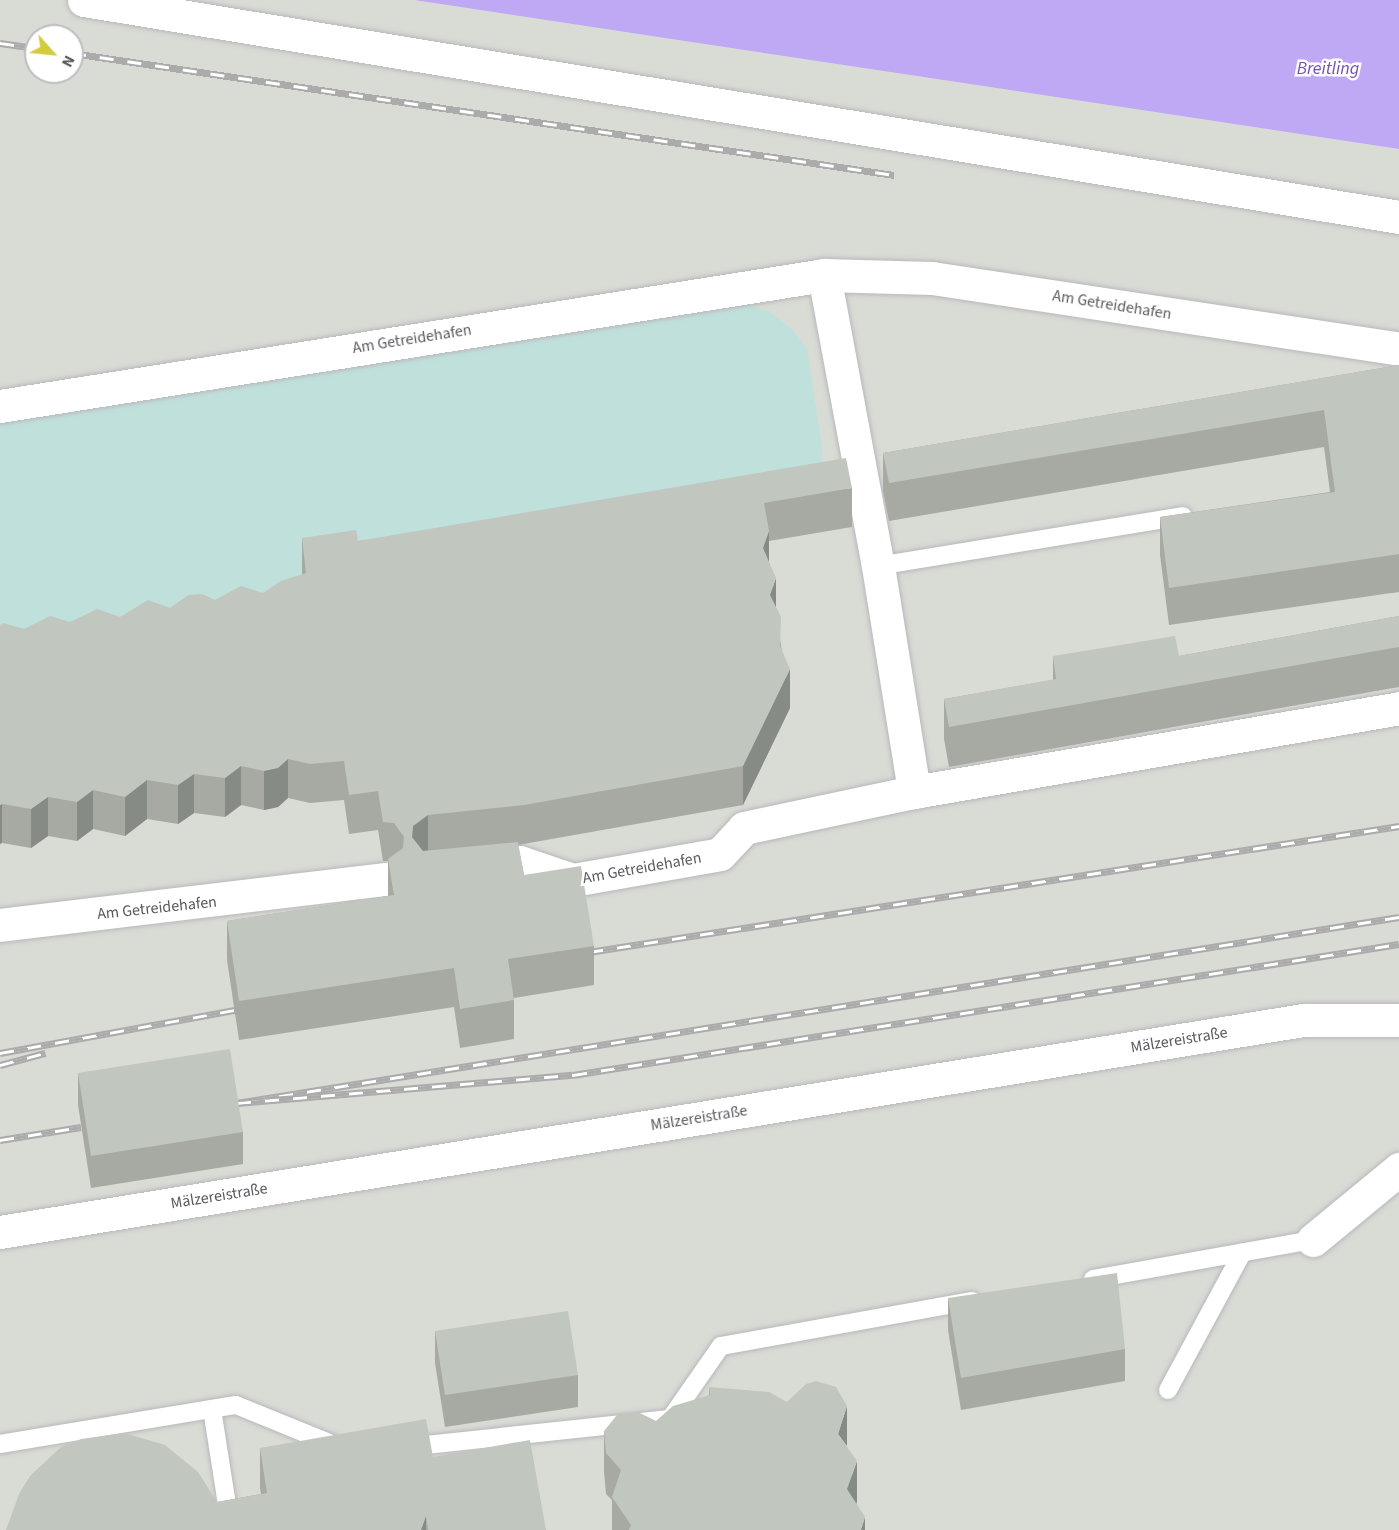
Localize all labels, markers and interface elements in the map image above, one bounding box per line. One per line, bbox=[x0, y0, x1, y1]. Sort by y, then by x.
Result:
north arrow bbox=[24, 24, 84, 84]
text: N bbox=[56, 52, 80, 71]
water label: Breitling bbox=[1297, 58, 1359, 80]
street label: Am Getreidehafen bbox=[1051, 286, 1173, 324]
street label: Am Getreidehafen bbox=[351, 320, 473, 358]
street label: Am Getreidehafen bbox=[581, 848, 703, 888]
street label: Am Getreidehafen bbox=[96, 892, 218, 924]
street label: Mälzereistraße bbox=[1129, 1023, 1229, 1057]
street label: Mälzereistraße bbox=[649, 1101, 749, 1135]
street label: Mälzereistraße bbox=[169, 1179, 269, 1213]

